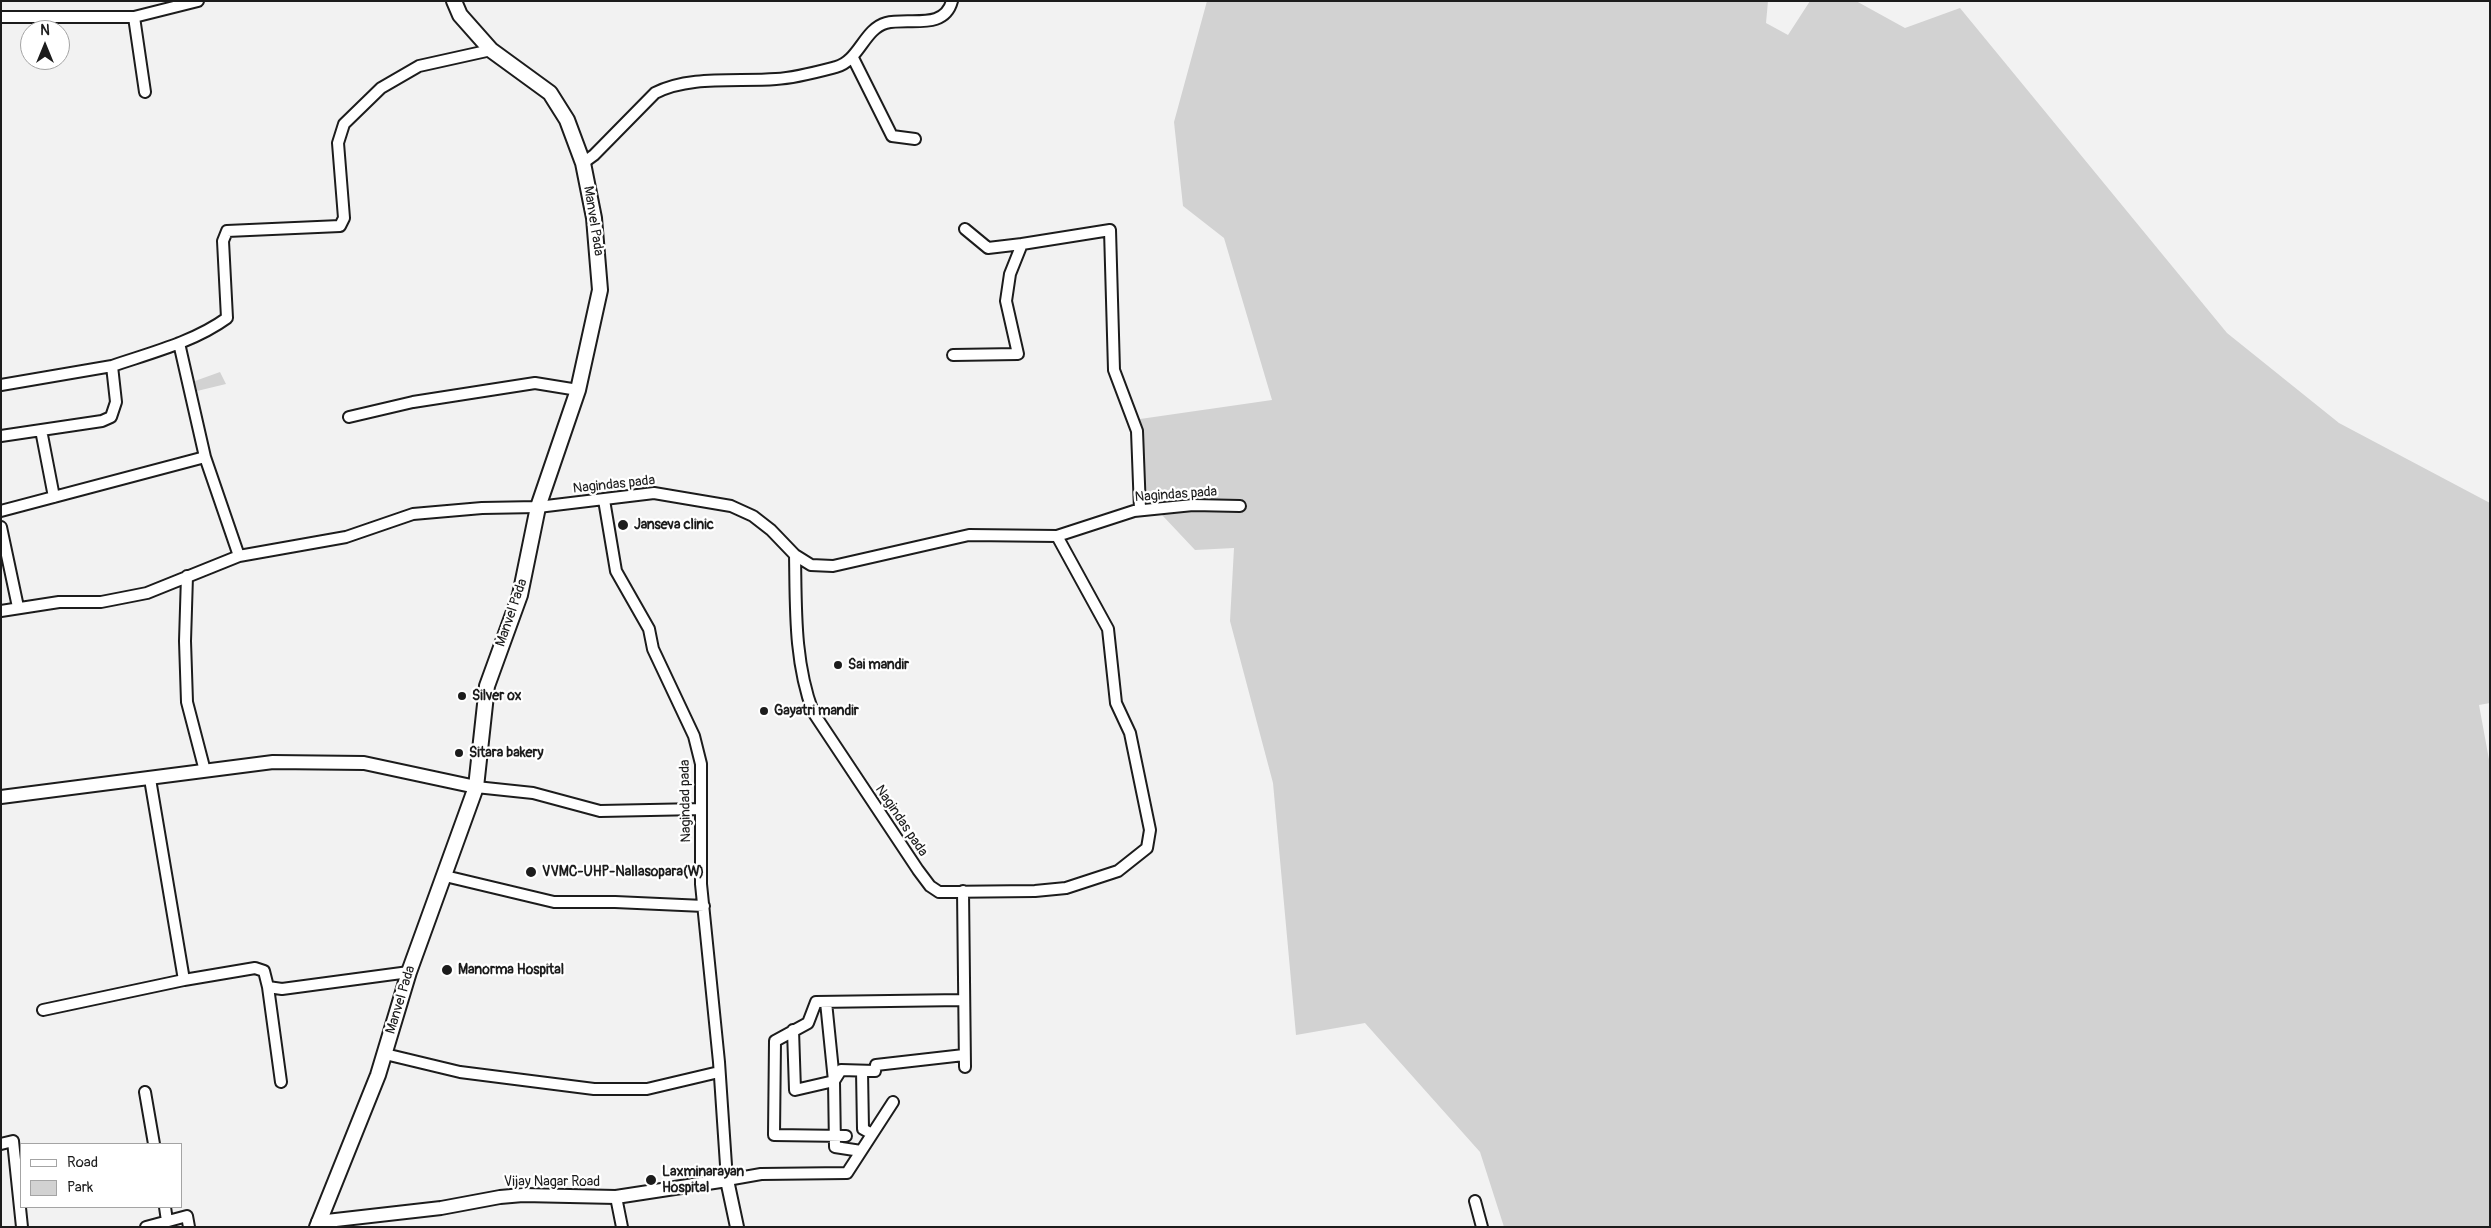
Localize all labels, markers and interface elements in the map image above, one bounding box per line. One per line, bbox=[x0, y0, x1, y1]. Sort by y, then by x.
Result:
north arrow bbox=[20, 20, 70, 70]
text: N bbox=[40, 22, 50, 39]
street label: Manvel Pada bbox=[579, 185, 607, 257]
street label: Nagindas pada bbox=[572, 472, 656, 498]
street label: Nagindas pada bbox=[1134, 484, 1218, 506]
place label: Janseva clinic bbox=[634, 517, 714, 533]
marker: Janseva clinic bbox=[616, 518, 630, 532]
street label: Manvel Pada bbox=[493, 577, 531, 649]
place label: Sai mandir bbox=[848, 657, 909, 673]
marker: Sai mandir bbox=[832, 659, 844, 671]
place label: Silver ox bbox=[472, 688, 522, 704]
marker: Silver ox bbox=[456, 690, 468, 702]
place label: Gayatri mandir bbox=[774, 703, 859, 719]
marker: Gayatri mandir bbox=[758, 705, 770, 717]
place label: Sitara bakery bbox=[469, 745, 543, 761]
marker: Sitara bakery bbox=[453, 747, 465, 759]
street label: Nagindad pada bbox=[677, 759, 695, 843]
street label: Nagindas pada bbox=[871, 782, 931, 860]
place label: VVMC-UHP-Nallasopara(W) bbox=[542, 864, 704, 880]
marker: VVMC-UHP-Nallasopara(W) bbox=[524, 865, 538, 879]
place label: Manorma Hospital bbox=[458, 962, 564, 978]
marker: Manorma Hospital bbox=[440, 963, 454, 977]
street label: Manvel Pada bbox=[383, 964, 419, 1036]
legend bbox=[20, 1143, 182, 1208]
text: Road bbox=[67, 1153, 98, 1172]
place label: Laxminarayan Hospital bbox=[662, 1164, 744, 1196]
marker: Laxminarayan Hospital bbox=[644, 1173, 658, 1187]
street label: Vijay Nagar Road bbox=[504, 1174, 600, 1190]
text: Park bbox=[67, 1178, 93, 1197]

